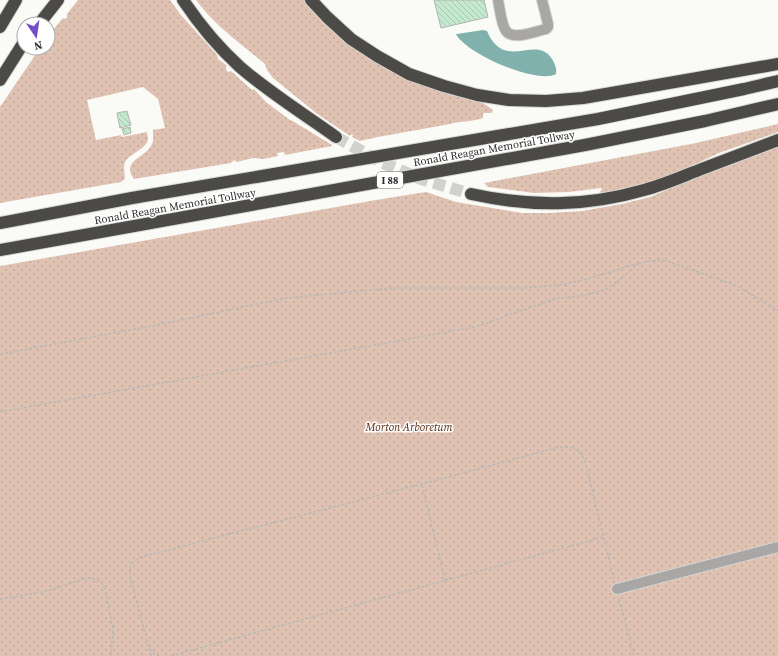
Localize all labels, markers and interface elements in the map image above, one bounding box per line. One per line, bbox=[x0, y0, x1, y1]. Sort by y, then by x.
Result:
north arrow bbox=[16, 16, 56, 56]
text: N bbox=[33, 37, 44, 53]
street label: Ronald Reagan Memorial Tollway bbox=[412, 127, 576, 170]
road number: I 88 bbox=[377, 172, 403, 188]
street label: Ronald Reagan Memorial Tollway bbox=[93, 185, 257, 228]
park label: Morton Arboretum bbox=[364, 420, 453, 435]

